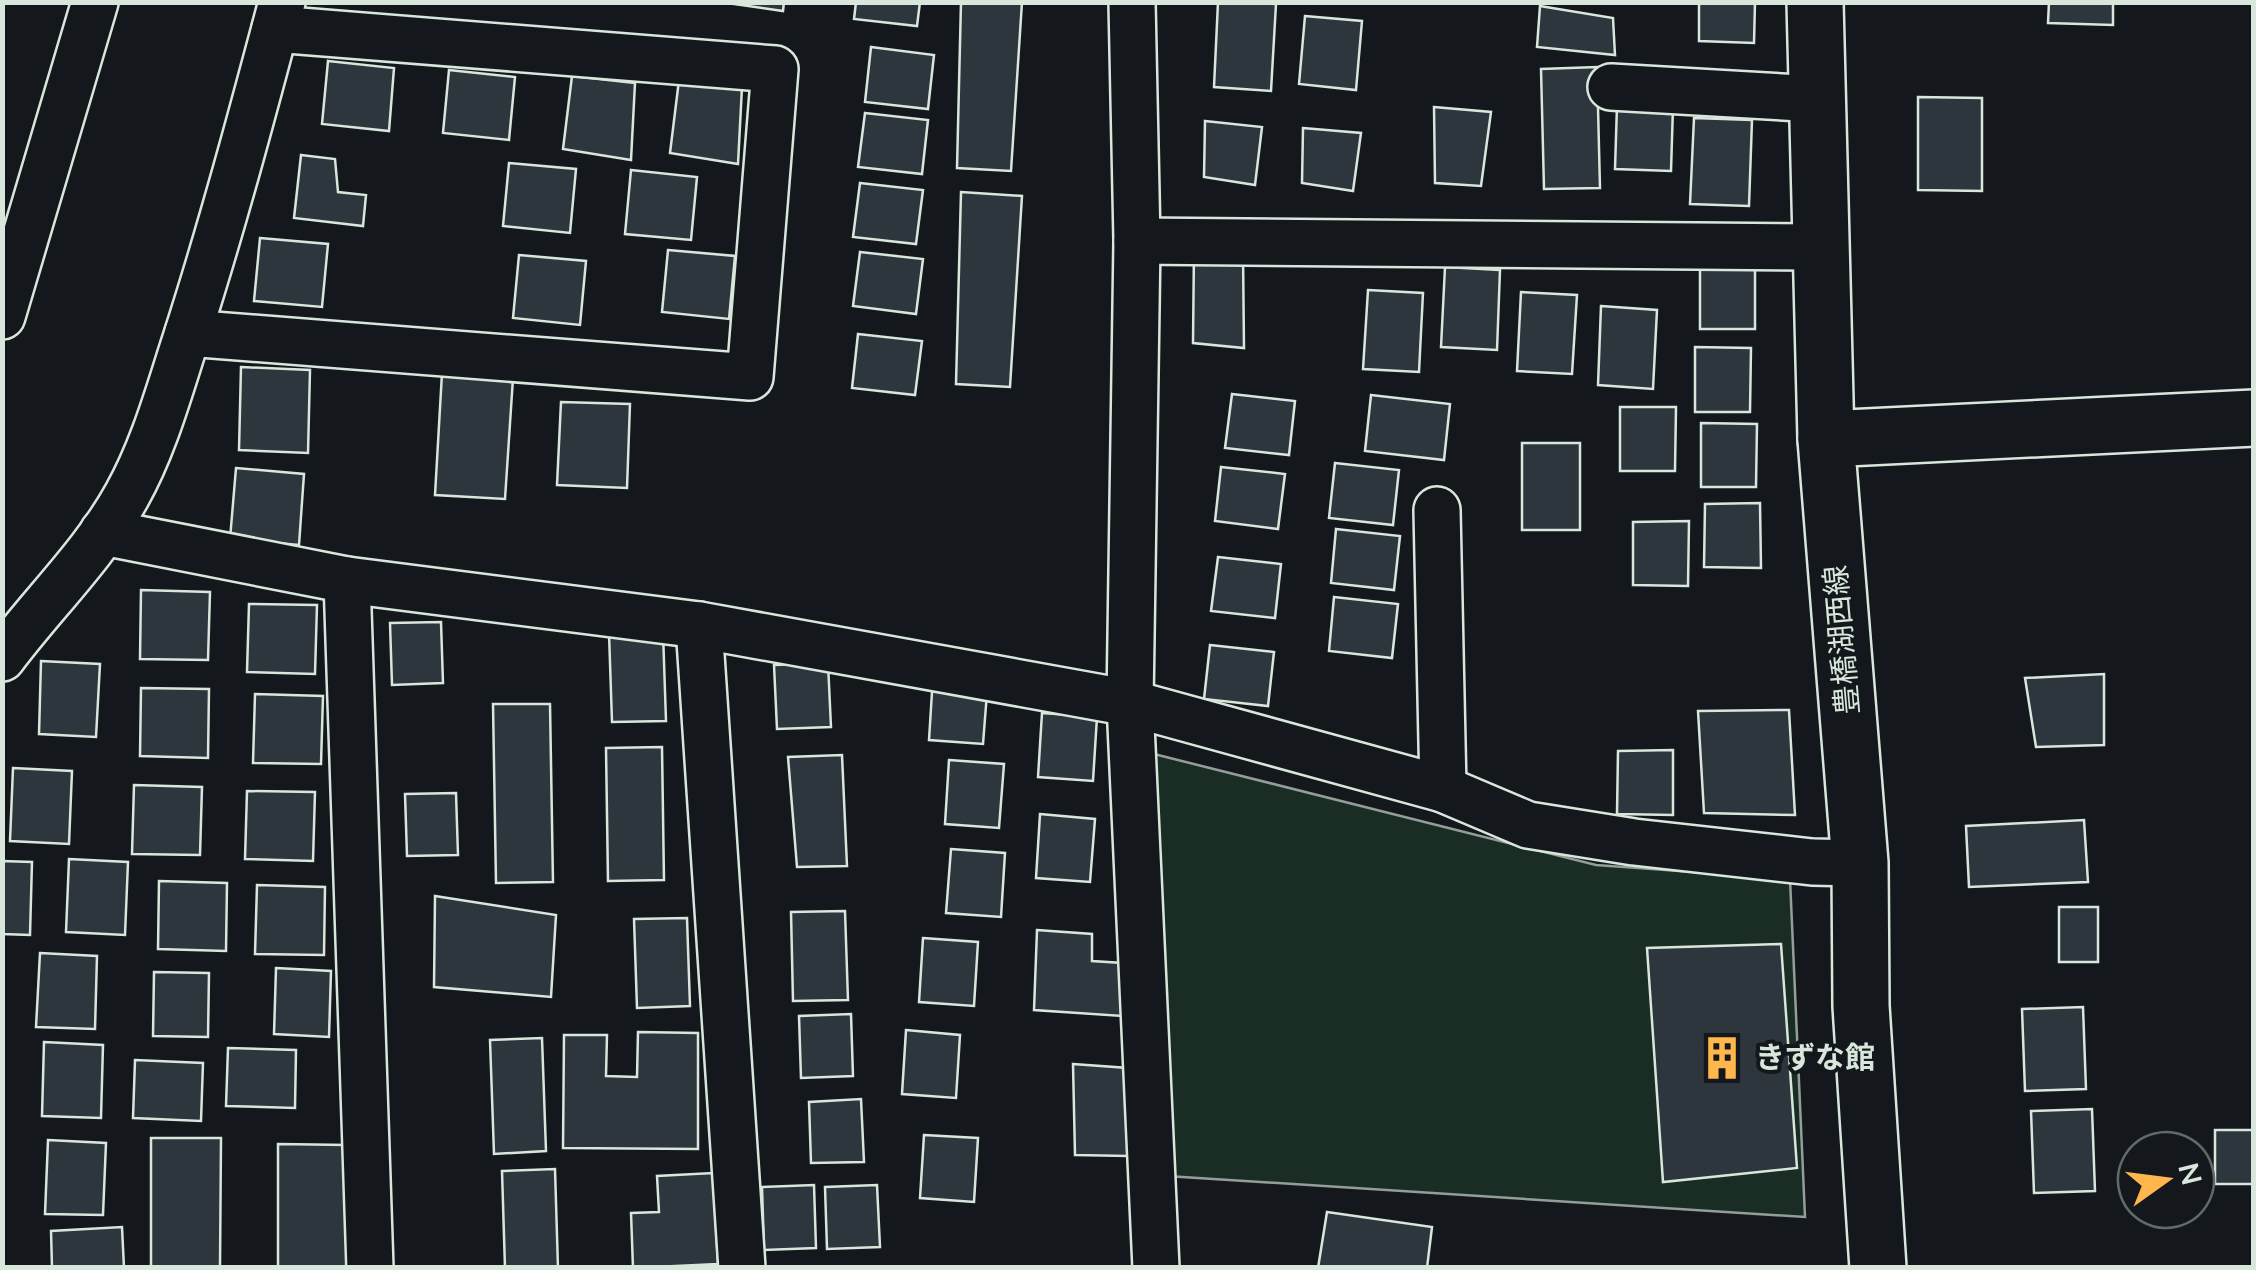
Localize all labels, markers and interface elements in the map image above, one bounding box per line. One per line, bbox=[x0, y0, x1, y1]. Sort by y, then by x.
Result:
street label: 豊橋湖西線 bbox=[1816, 564, 1866, 716]
building icon: きずな館 bbox=[1698, 1034, 1746, 1082]
place label: きずな館 bbox=[1755, 1038, 1875, 1076]
north arrow bbox=[2116, 1130, 2216, 1230]
text: N bbox=[2171, 1159, 2210, 1188]

